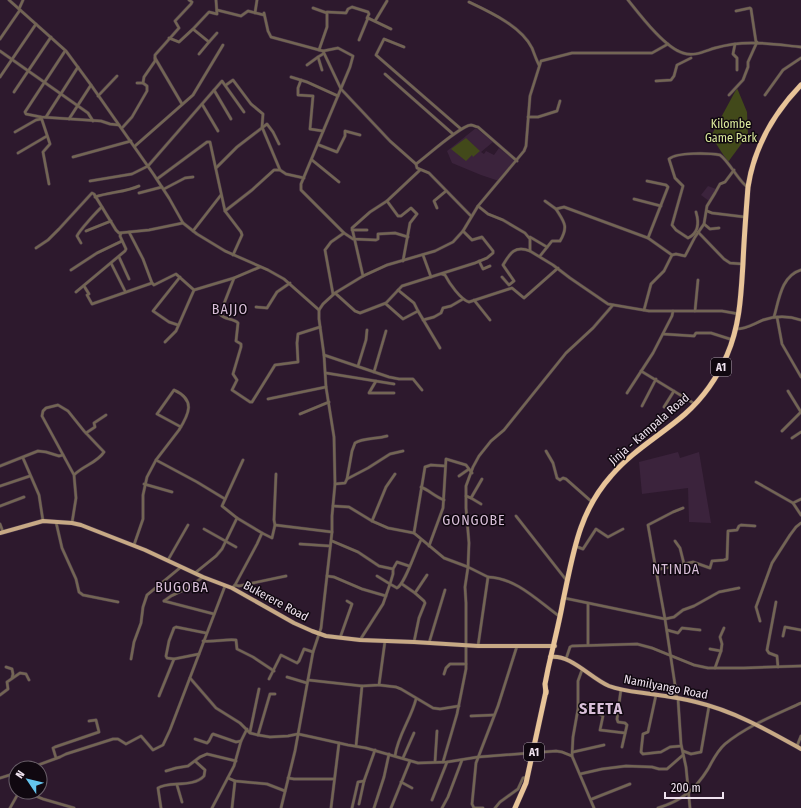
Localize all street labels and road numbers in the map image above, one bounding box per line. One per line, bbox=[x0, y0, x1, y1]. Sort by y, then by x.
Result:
road number: A1 bbox=[711, 358, 731, 376]
street label: Jinja - Kampala Road bbox=[606, 390, 692, 468]
street label: Bukerere Road bbox=[241, 578, 311, 624]
street label: Namilyango Road bbox=[623, 672, 709, 702]
road number: A1 bbox=[524, 743, 544, 761]

